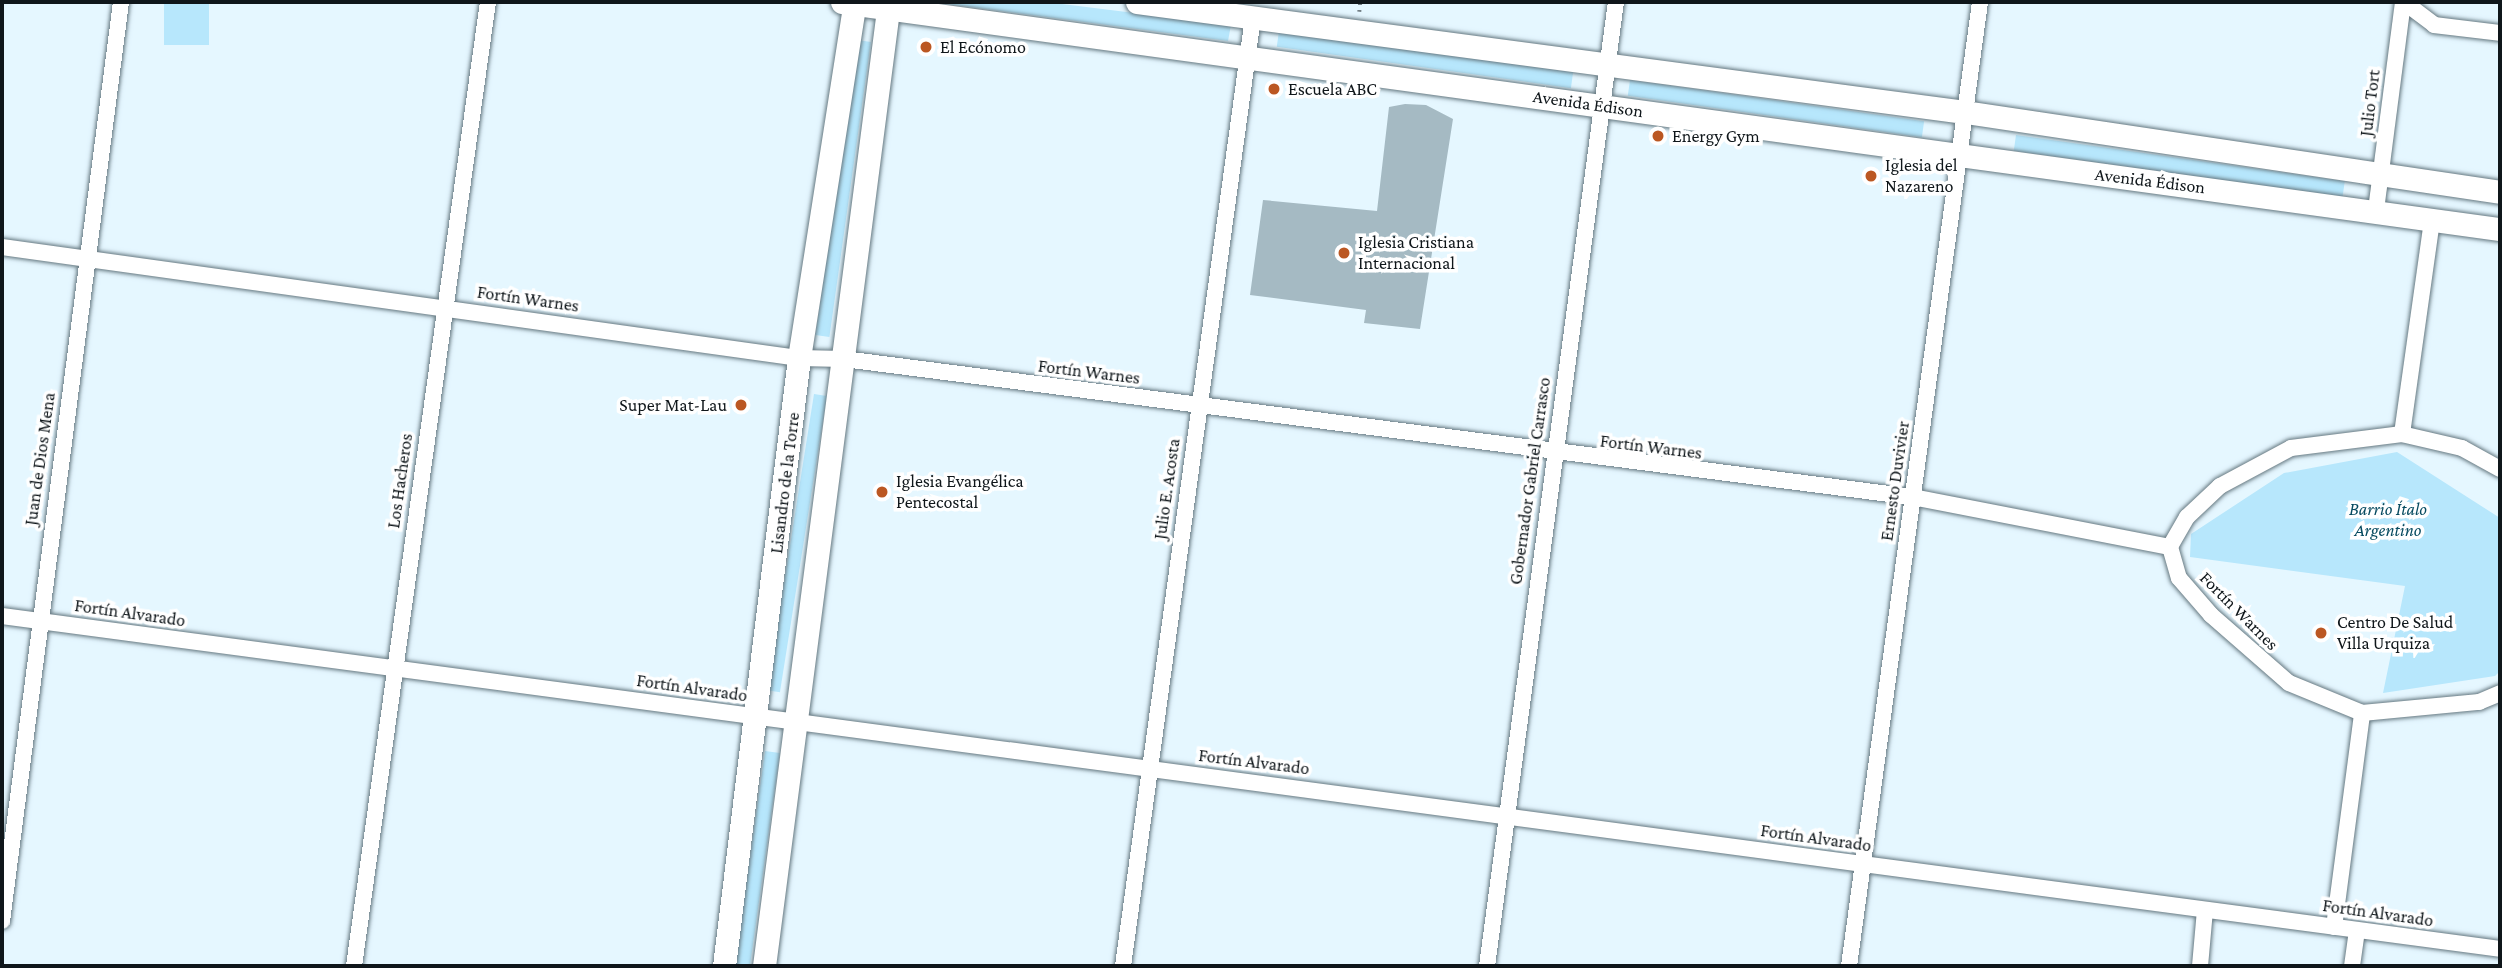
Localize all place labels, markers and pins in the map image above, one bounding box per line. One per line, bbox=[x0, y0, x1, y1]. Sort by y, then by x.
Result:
place label: El Ecónomo bbox=[940, 36, 1026, 58]
marker: El Ecónomo bbox=[918, 39, 934, 55]
place label: Escuela ABC bbox=[1288, 78, 1377, 100]
marker: Escuela ABC bbox=[1266, 81, 1282, 97]
place label: Energy Gym bbox=[1672, 125, 1760, 147]
marker: Energy Gym bbox=[1650, 128, 1666, 144]
place label: Iglesia del Nazareno bbox=[1885, 155, 1957, 198]
marker: Iglesia del Nazareno bbox=[1863, 168, 1879, 184]
place label: Iglesia Cristiana Internacional bbox=[1358, 232, 1474, 274]
marker: Iglesia Cristiana Internacional bbox=[1336, 245, 1352, 261]
place label: Super Mat-Lau bbox=[619, 394, 727, 416]
marker: Super Mat-Lau bbox=[733, 397, 749, 413]
place label: Iglesia Evangélica Pentecostal bbox=[896, 471, 1024, 514]
marker: Iglesia Evangélica Pentecostal bbox=[874, 484, 890, 500]
place label: Centro De Salud Villa Urquiza bbox=[2337, 612, 2453, 654]
marker: Centro De Salud Villa Urquiza bbox=[2311, 623, 2331, 643]

